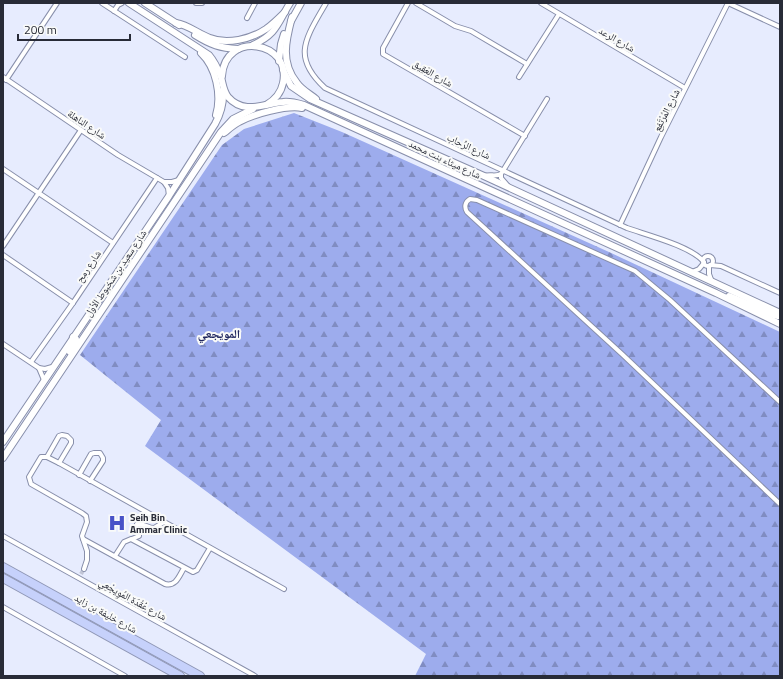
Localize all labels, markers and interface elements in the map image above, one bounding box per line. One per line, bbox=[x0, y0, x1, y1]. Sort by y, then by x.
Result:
scale bar bbox=[18, 16, 130, 42]
text: 200 m bbox=[24, 20, 57, 39]
street label: شارع الرعد bbox=[596, 23, 638, 56]
street label: شارع العَقِيق bbox=[410, 56, 456, 91]
street label: شارع المُرْتَفِع bbox=[649, 86, 684, 134]
street label: شارع الناهلة bbox=[65, 106, 109, 143]
street label: شارع الرِّحاب bbox=[445, 130, 493, 163]
street label: شارع ميثاء بنت محمد bbox=[406, 136, 484, 183]
street label: شارع سعيد بن شخبوط الأول bbox=[81, 226, 150, 320]
street label: شارع رمح bbox=[72, 247, 105, 286]
district label: المويجعي bbox=[198, 324, 240, 344]
place label: Seih Bin Ammar Clinic bbox=[130, 510, 188, 537]
hospital icon: Seih Bin Ammar Clinic bbox=[107, 513, 127, 533]
street label: شارع عُقْدَة المُوِيجْعِي bbox=[96, 575, 170, 625]
street label: شارع خليفة بن زايد bbox=[72, 590, 140, 637]

